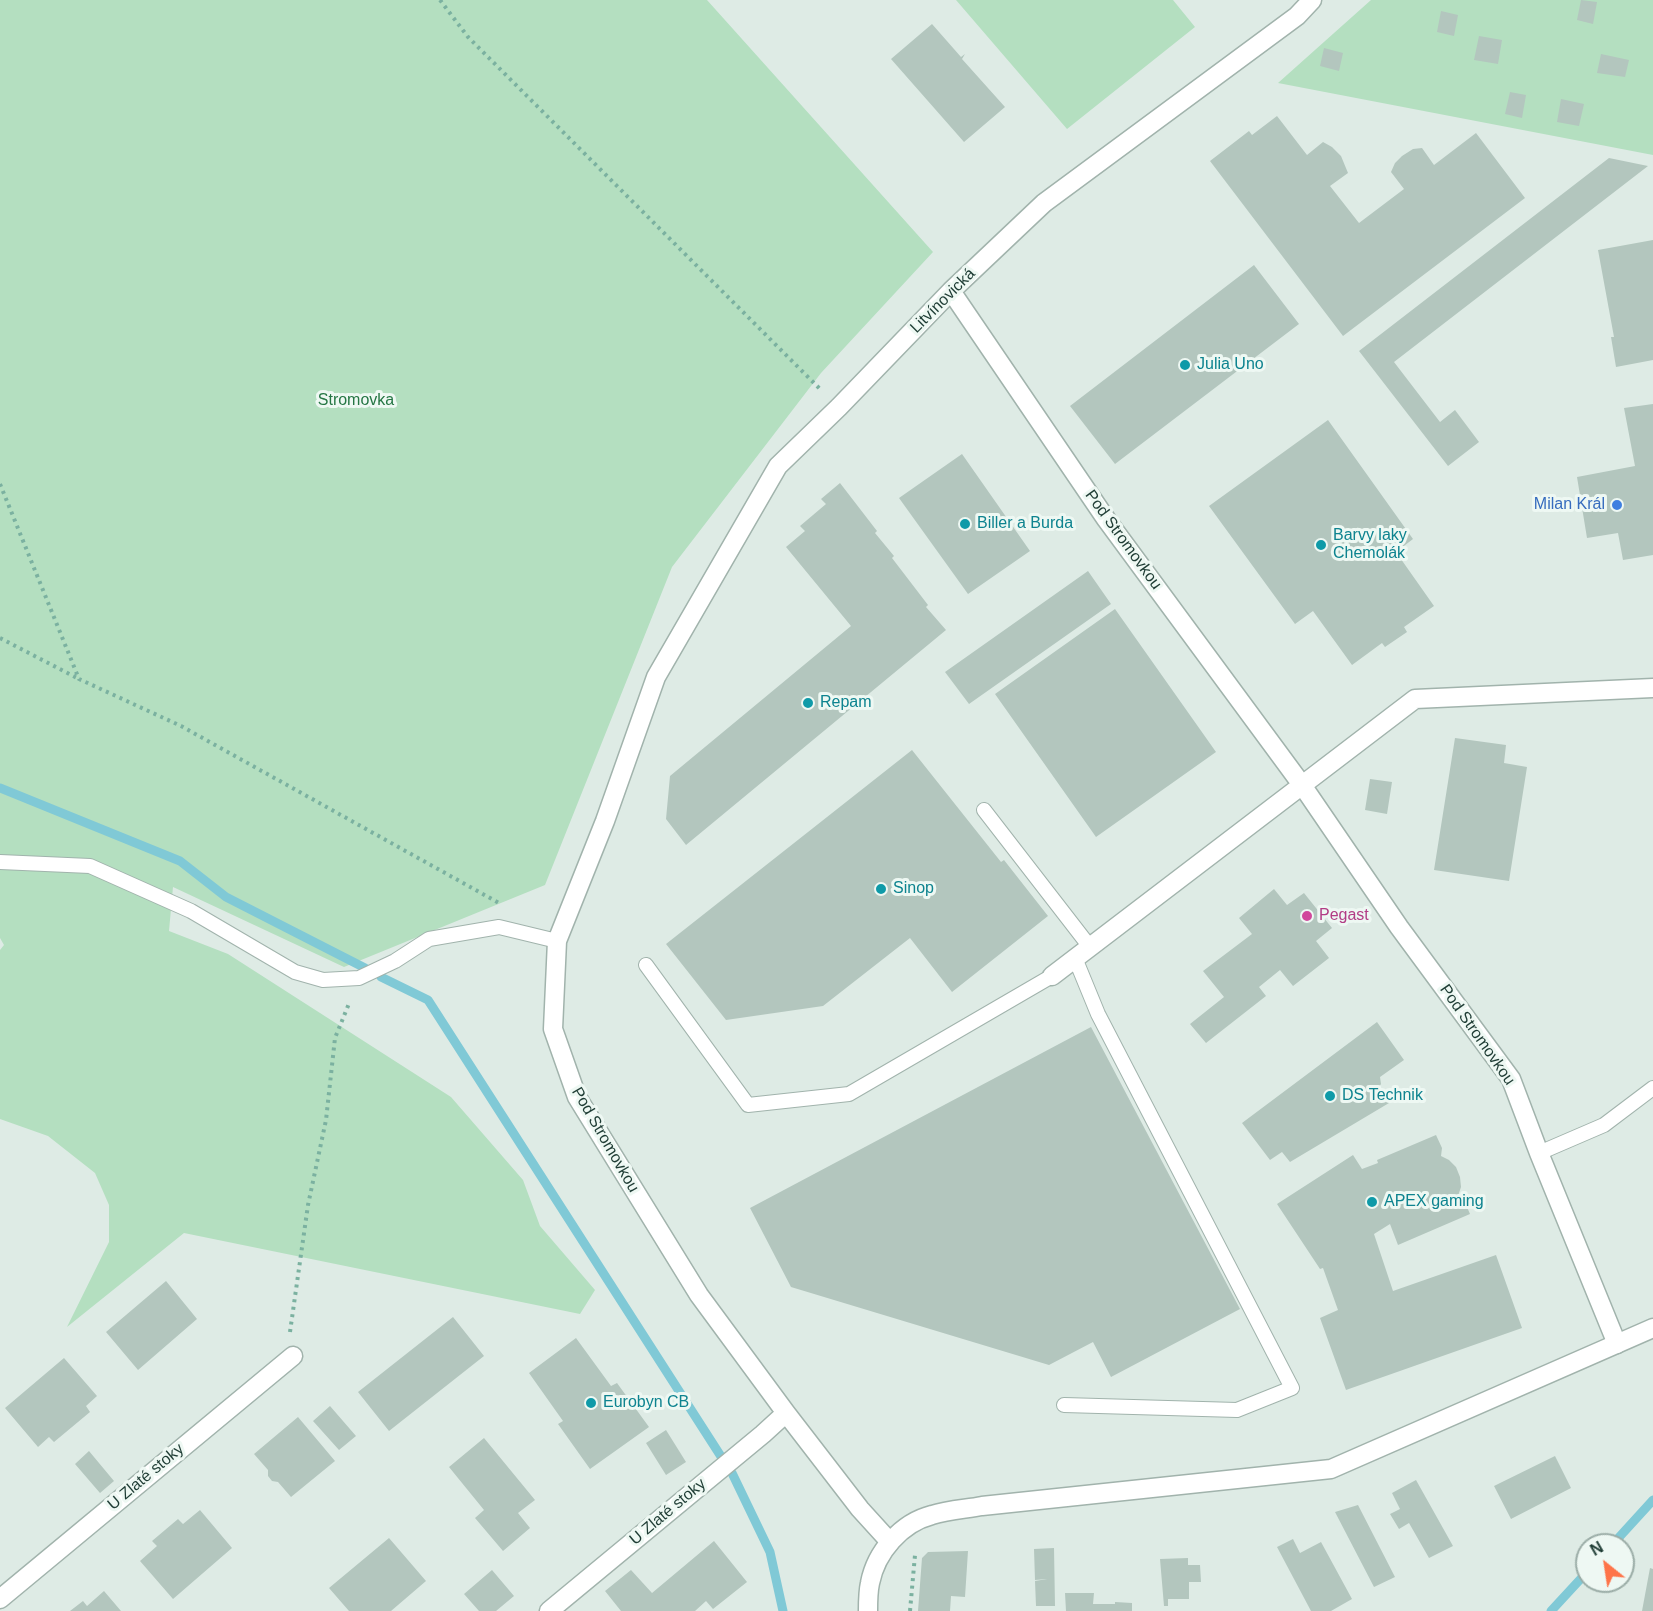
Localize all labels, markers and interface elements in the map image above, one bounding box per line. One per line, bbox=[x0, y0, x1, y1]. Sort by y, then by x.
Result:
street label: Litvínovická bbox=[907, 265, 979, 337]
place label: Julia Uno bbox=[1197, 355, 1264, 375]
marker: Julia Uno bbox=[1178, 358, 1192, 372]
park label: Stromovka bbox=[318, 391, 394, 411]
street label: Pod Stromovkou bbox=[1080, 487, 1166, 593]
place label: Milan Král bbox=[1534, 495, 1605, 515]
marker: Milan Král bbox=[1610, 498, 1624, 512]
place label: Biller a Burda bbox=[977, 514, 1073, 534]
marker: Biller a Burda bbox=[958, 517, 972, 531]
place label: Barvy laky Chemolák bbox=[1333, 526, 1407, 564]
marker: Barvy laky Chemolák bbox=[1314, 538, 1328, 552]
place label: Repam bbox=[820, 693, 872, 713]
marker: Repam bbox=[801, 696, 815, 710]
place label: Sinop bbox=[893, 879, 934, 899]
marker: Sinop bbox=[874, 882, 888, 896]
place label: Pegast bbox=[1319, 906, 1369, 926]
marker: Pegast bbox=[1300, 909, 1314, 923]
street label: Pod Stromovkou bbox=[1435, 981, 1519, 1089]
street label: Pod Stromovkou bbox=[567, 1084, 643, 1196]
place label: DS Technik bbox=[1342, 1086, 1423, 1106]
marker: DS Technik bbox=[1323, 1089, 1337, 1103]
place label: APEX gaming bbox=[1384, 1192, 1484, 1212]
marker: APEX gaming bbox=[1365, 1195, 1379, 1209]
place label: Eurobyn CB bbox=[603, 1393, 689, 1413]
marker: Eurobyn CB bbox=[584, 1396, 598, 1410]
street label: U Zlaté stoky bbox=[104, 1440, 188, 1514]
street label: U Zlaté stoky bbox=[626, 1475, 710, 1549]
north arrow bbox=[1575, 1533, 1635, 1593]
text: N bbox=[1587, 1538, 1606, 1559]

